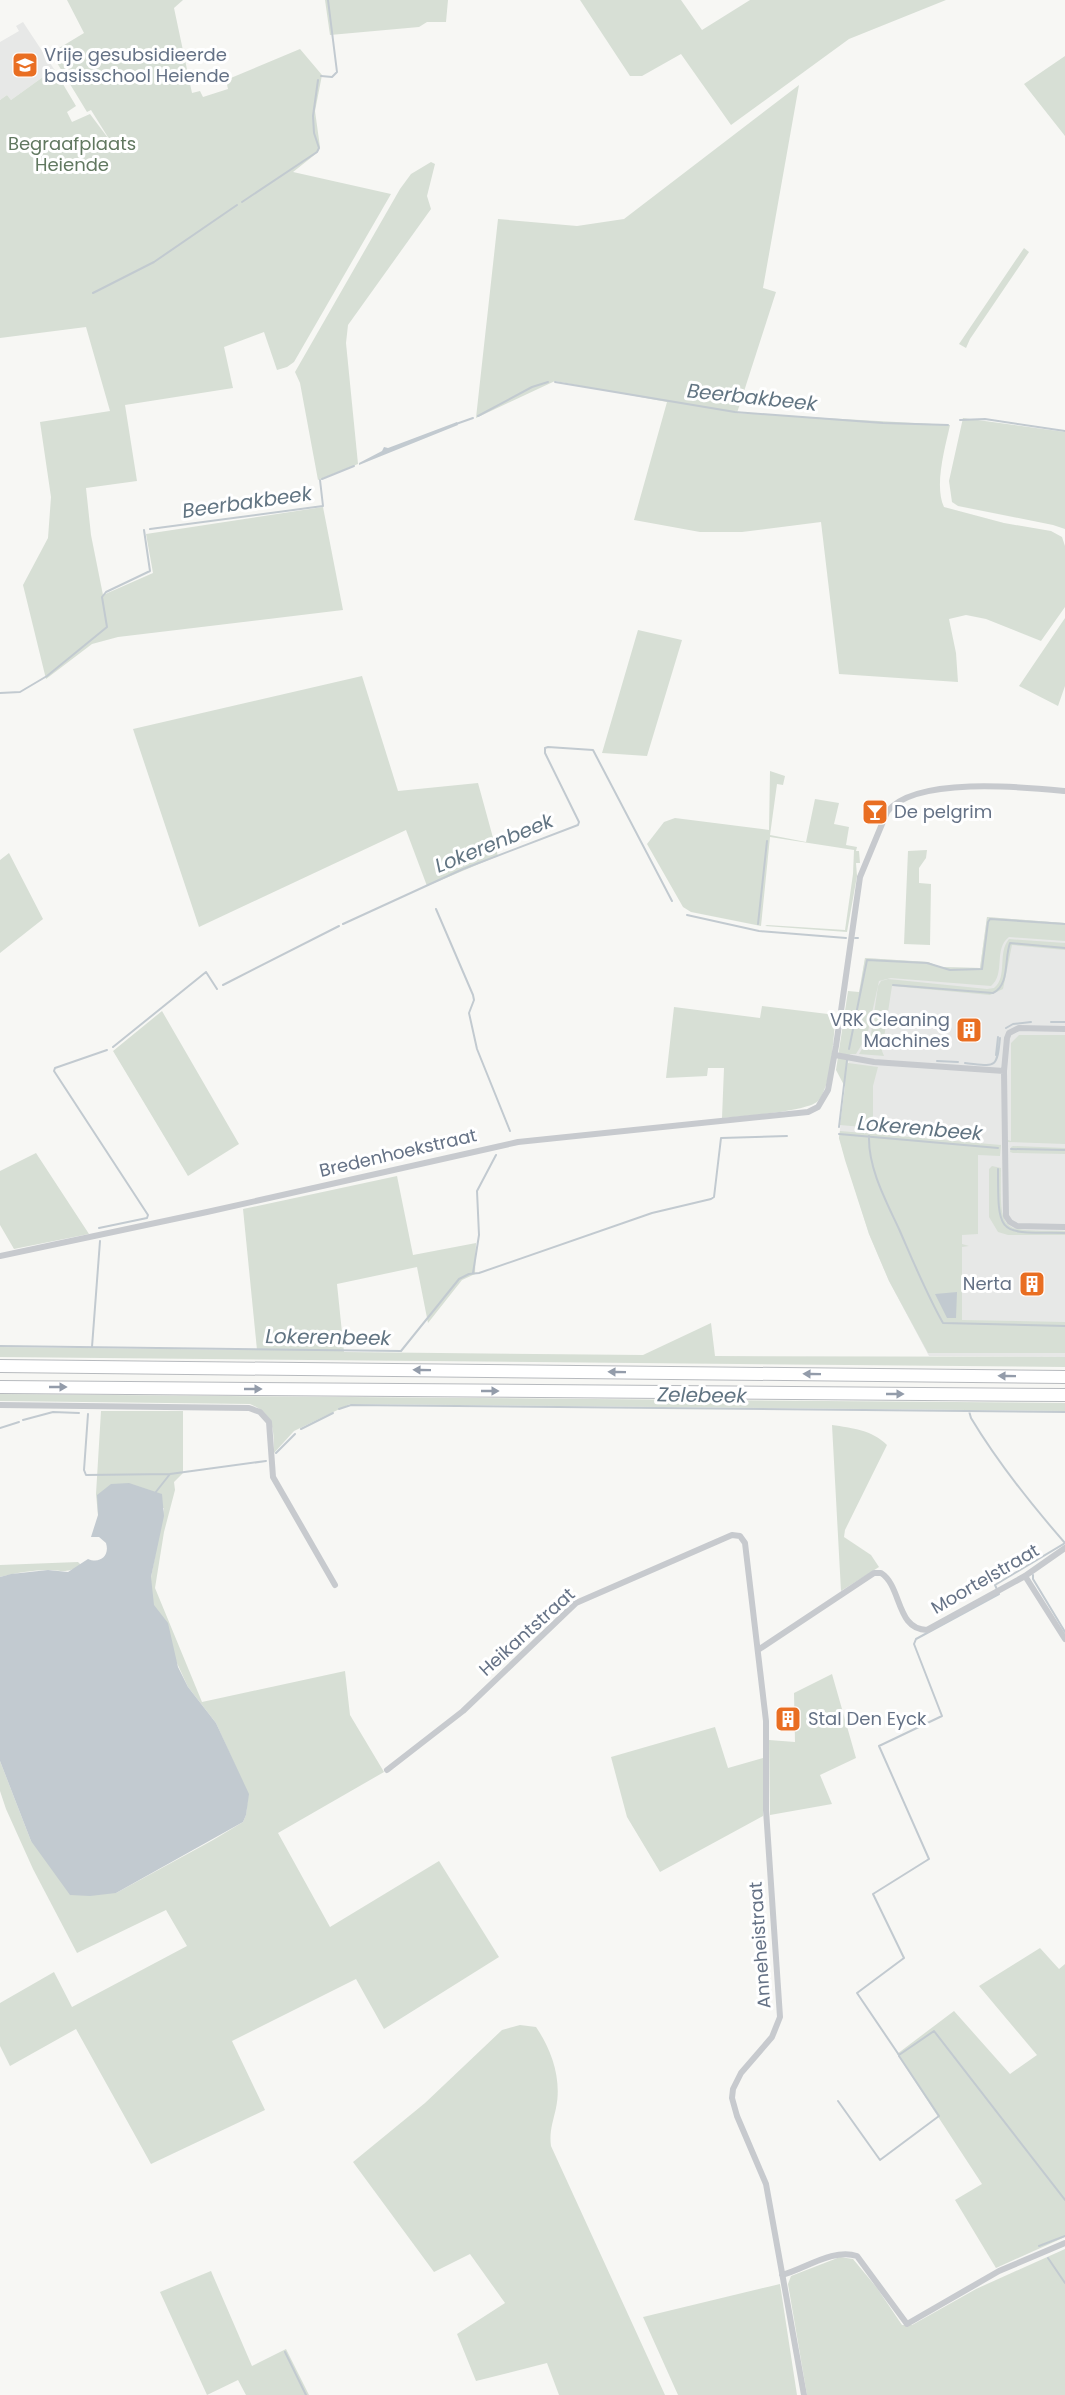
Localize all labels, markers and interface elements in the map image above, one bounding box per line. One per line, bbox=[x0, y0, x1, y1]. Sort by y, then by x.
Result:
place label: Vrije gesubsidieerde basisschool Heiende bbox=[44, 42, 230, 88]
school or university icon: Vrije gesubsidieerde basisschool Heiende bbox=[10, 50, 40, 80]
park label: Begraafplaats Heiende bbox=[8, 131, 136, 177]
water label: Beerbakbeek bbox=[686, 376, 820, 418]
water label: Beerbakbeek bbox=[180, 479, 315, 525]
bar icon: De pelgrim bbox=[860, 797, 890, 827]
place label: De pelgrim bbox=[894, 799, 992, 824]
water label: Lokerenbeek bbox=[431, 806, 559, 879]
place label: VRK Cleaning Machines bbox=[830, 1007, 950, 1053]
building icon: VRK Cleaning Machines bbox=[954, 1015, 984, 1045]
water label: Lokerenbeek bbox=[856, 1109, 985, 1148]
street label: Bredenhoekstraat bbox=[317, 1122, 479, 1183]
building icon: Nerta bbox=[1017, 1269, 1047, 1299]
place label: Nerta bbox=[963, 1271, 1012, 1296]
water label: Lokerenbeek bbox=[265, 1322, 393, 1352]
one-way arrow bbox=[412, 1365, 431, 1375]
one-way arrow bbox=[607, 1367, 626, 1377]
one-way arrow bbox=[802, 1369, 821, 1379]
one-way arrow bbox=[997, 1371, 1016, 1381]
water label: Zelebeek bbox=[656, 1380, 749, 1410]
one-way arrow bbox=[49, 1382, 68, 1392]
one-way arrow bbox=[244, 1384, 263, 1394]
one-way arrow bbox=[481, 1386, 500, 1395]
one-way arrow bbox=[886, 1389, 905, 1399]
street label: Moortelstraat bbox=[926, 1538, 1043, 1620]
street label: Heikantstraat bbox=[473, 1582, 580, 1681]
building icon: Stal Den Eyck bbox=[773, 1704, 803, 1734]
place label: Stal Den Eyck bbox=[808, 1706, 927, 1731]
street label: Anneheistraat bbox=[743, 1881, 776, 2009]

